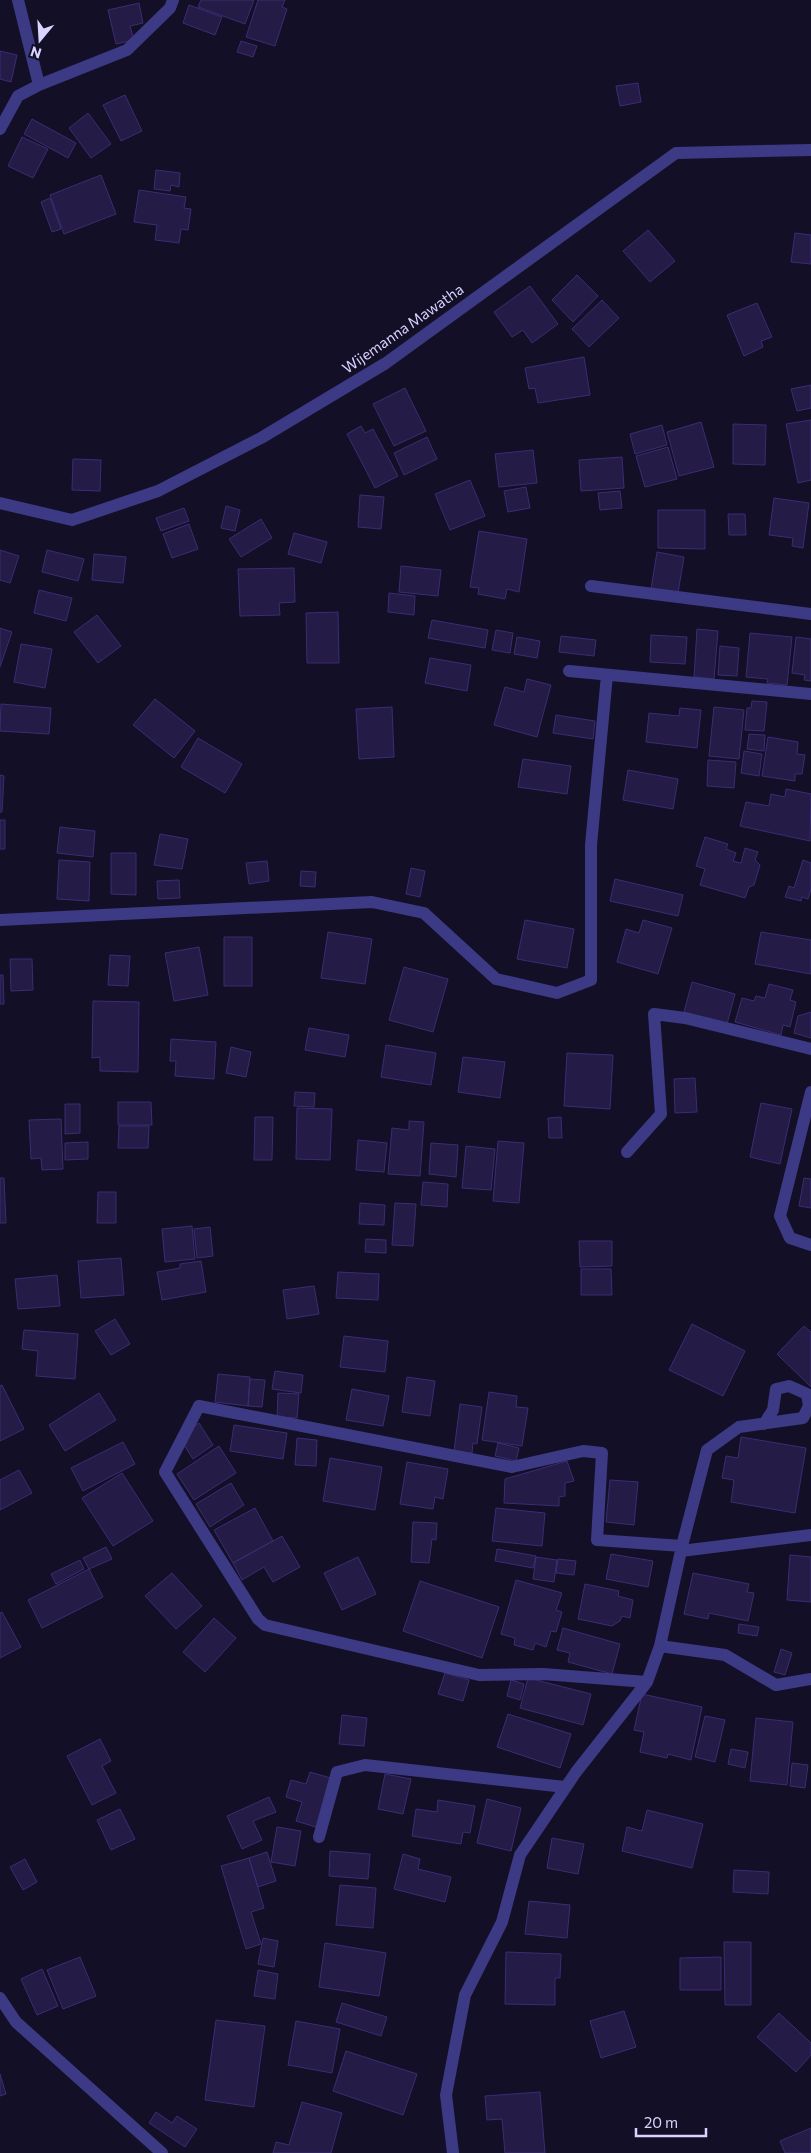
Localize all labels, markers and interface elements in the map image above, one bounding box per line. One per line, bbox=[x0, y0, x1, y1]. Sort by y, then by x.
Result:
north arrow bbox=[15, 15, 65, 65]
text: N bbox=[28, 43, 43, 63]
street label: Wijemanna Mawatha bbox=[338, 280, 467, 377]
scale bar bbox=[636, 2106, 706, 2138]
text: 20 m bbox=[644, 2113, 678, 2131]

